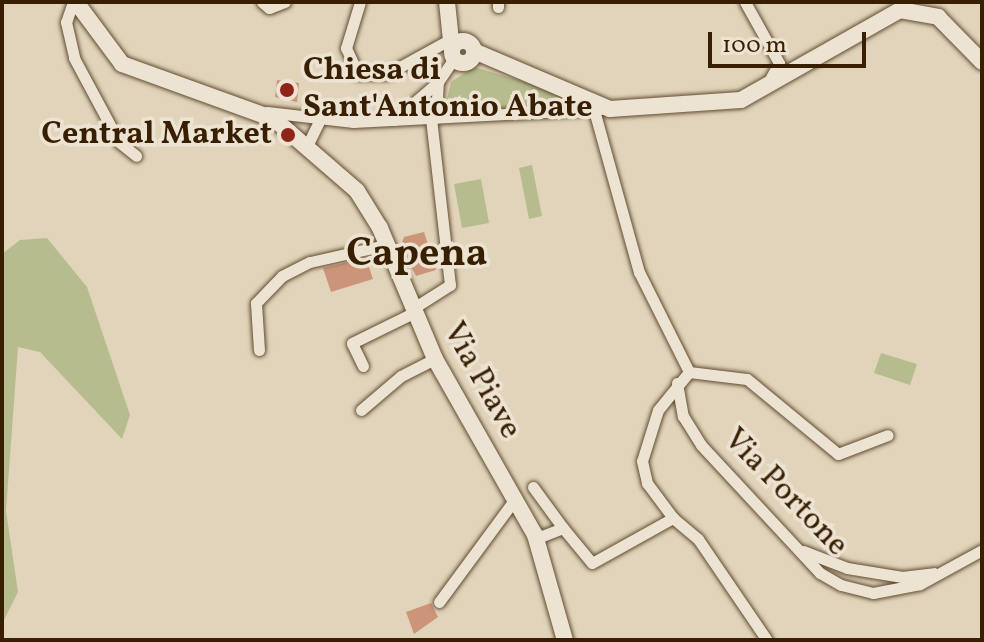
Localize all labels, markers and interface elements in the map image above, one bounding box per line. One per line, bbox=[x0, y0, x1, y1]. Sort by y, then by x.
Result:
scale bar bbox=[712, 16, 870, 66]
text: 100 m bbox=[722, 29, 787, 63]
place label: Chiesa di Sant'Antonio Abate bbox=[303, 53, 593, 128]
marker: Chiesa di Sant'Antonio Abate bbox=[278, 81, 296, 99]
place label: Central Market bbox=[41, 116, 272, 154]
marker: Central Market bbox=[279, 126, 297, 144]
district label: Capena bbox=[346, 231, 488, 279]
street label: Via Piave bbox=[433, 316, 529, 446]
street label: Via Portone bbox=[715, 421, 855, 565]

